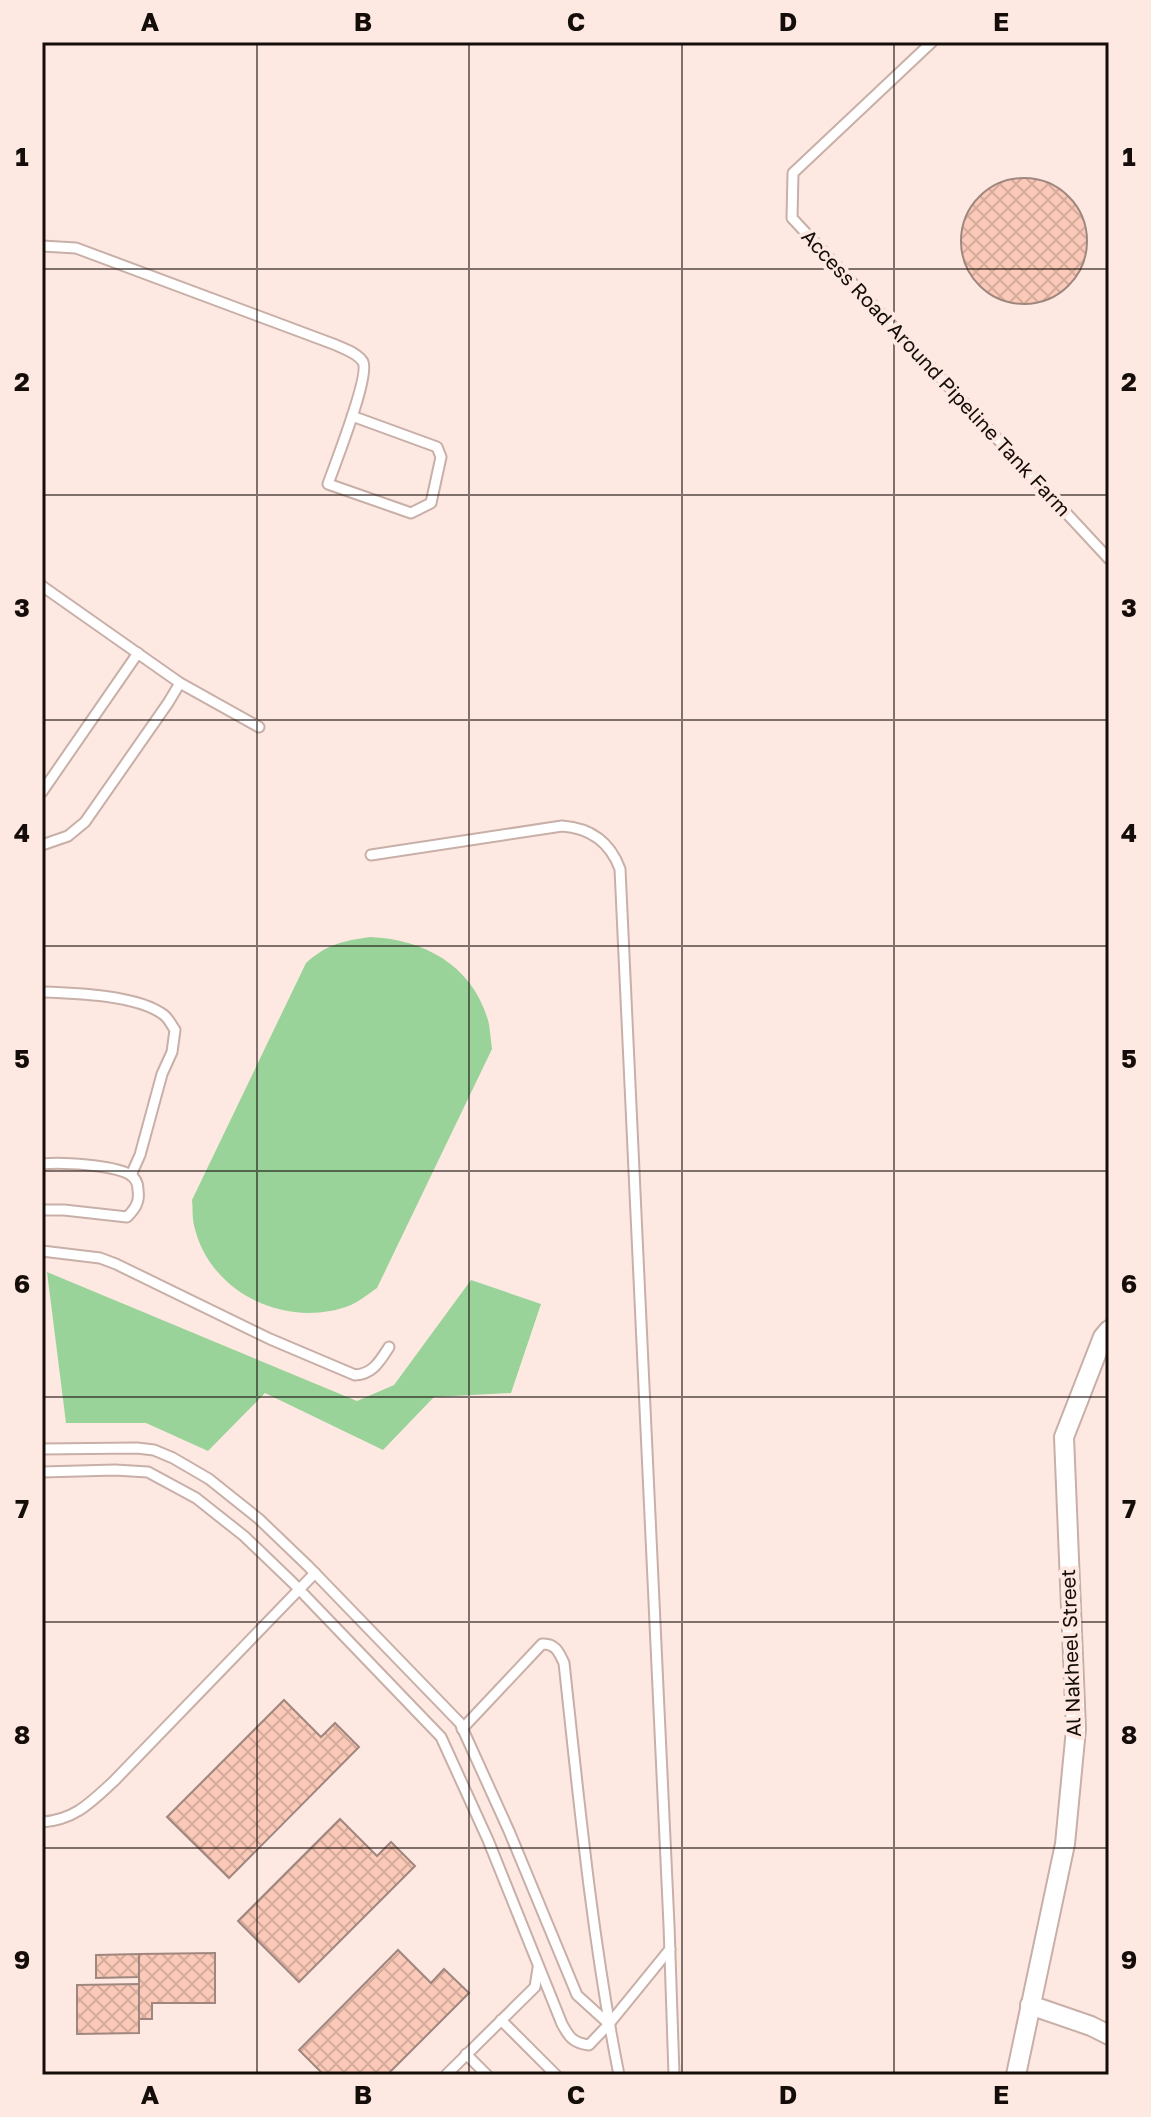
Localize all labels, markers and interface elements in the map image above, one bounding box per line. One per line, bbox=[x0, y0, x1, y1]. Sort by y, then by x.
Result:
text: A bbox=[141, 6, 160, 37]
text: B bbox=[354, 6, 372, 37]
text: C bbox=[567, 6, 585, 37]
text: D bbox=[779, 6, 797, 37]
text: E bbox=[993, 6, 1009, 37]
text: 1 bbox=[15, 141, 29, 172]
text: 1 bbox=[1122, 141, 1136, 172]
street label: Access Road Around Pipeline Tank Farm bbox=[797, 224, 1076, 521]
text: 2 bbox=[14, 366, 30, 397]
text: 2 bbox=[1121, 366, 1137, 397]
text: 3 bbox=[14, 592, 30, 623]
text: 3 bbox=[1121, 592, 1137, 623]
text: 4 bbox=[14, 817, 30, 848]
text: 4 bbox=[1121, 817, 1137, 848]
text: 5 bbox=[14, 1043, 30, 1074]
text: 5 bbox=[1121, 1043, 1137, 1074]
text: 6 bbox=[14, 1268, 30, 1299]
text: 6 bbox=[1121, 1268, 1137, 1299]
text: 7 bbox=[15, 1493, 29, 1524]
text: 7 bbox=[1122, 1493, 1136, 1524]
street label: Al Nakheel Street bbox=[1055, 1569, 1085, 1738]
text: 8 bbox=[14, 1719, 30, 1750]
text: 8 bbox=[1121, 1719, 1137, 1750]
text: 9 bbox=[14, 1944, 30, 1975]
text: 9 bbox=[1121, 1944, 1137, 1975]
text: A bbox=[141, 2079, 160, 2110]
text: B bbox=[354, 2079, 372, 2110]
text: C bbox=[567, 2079, 585, 2110]
text: D bbox=[779, 2079, 797, 2110]
text: E bbox=[993, 2079, 1009, 2110]

